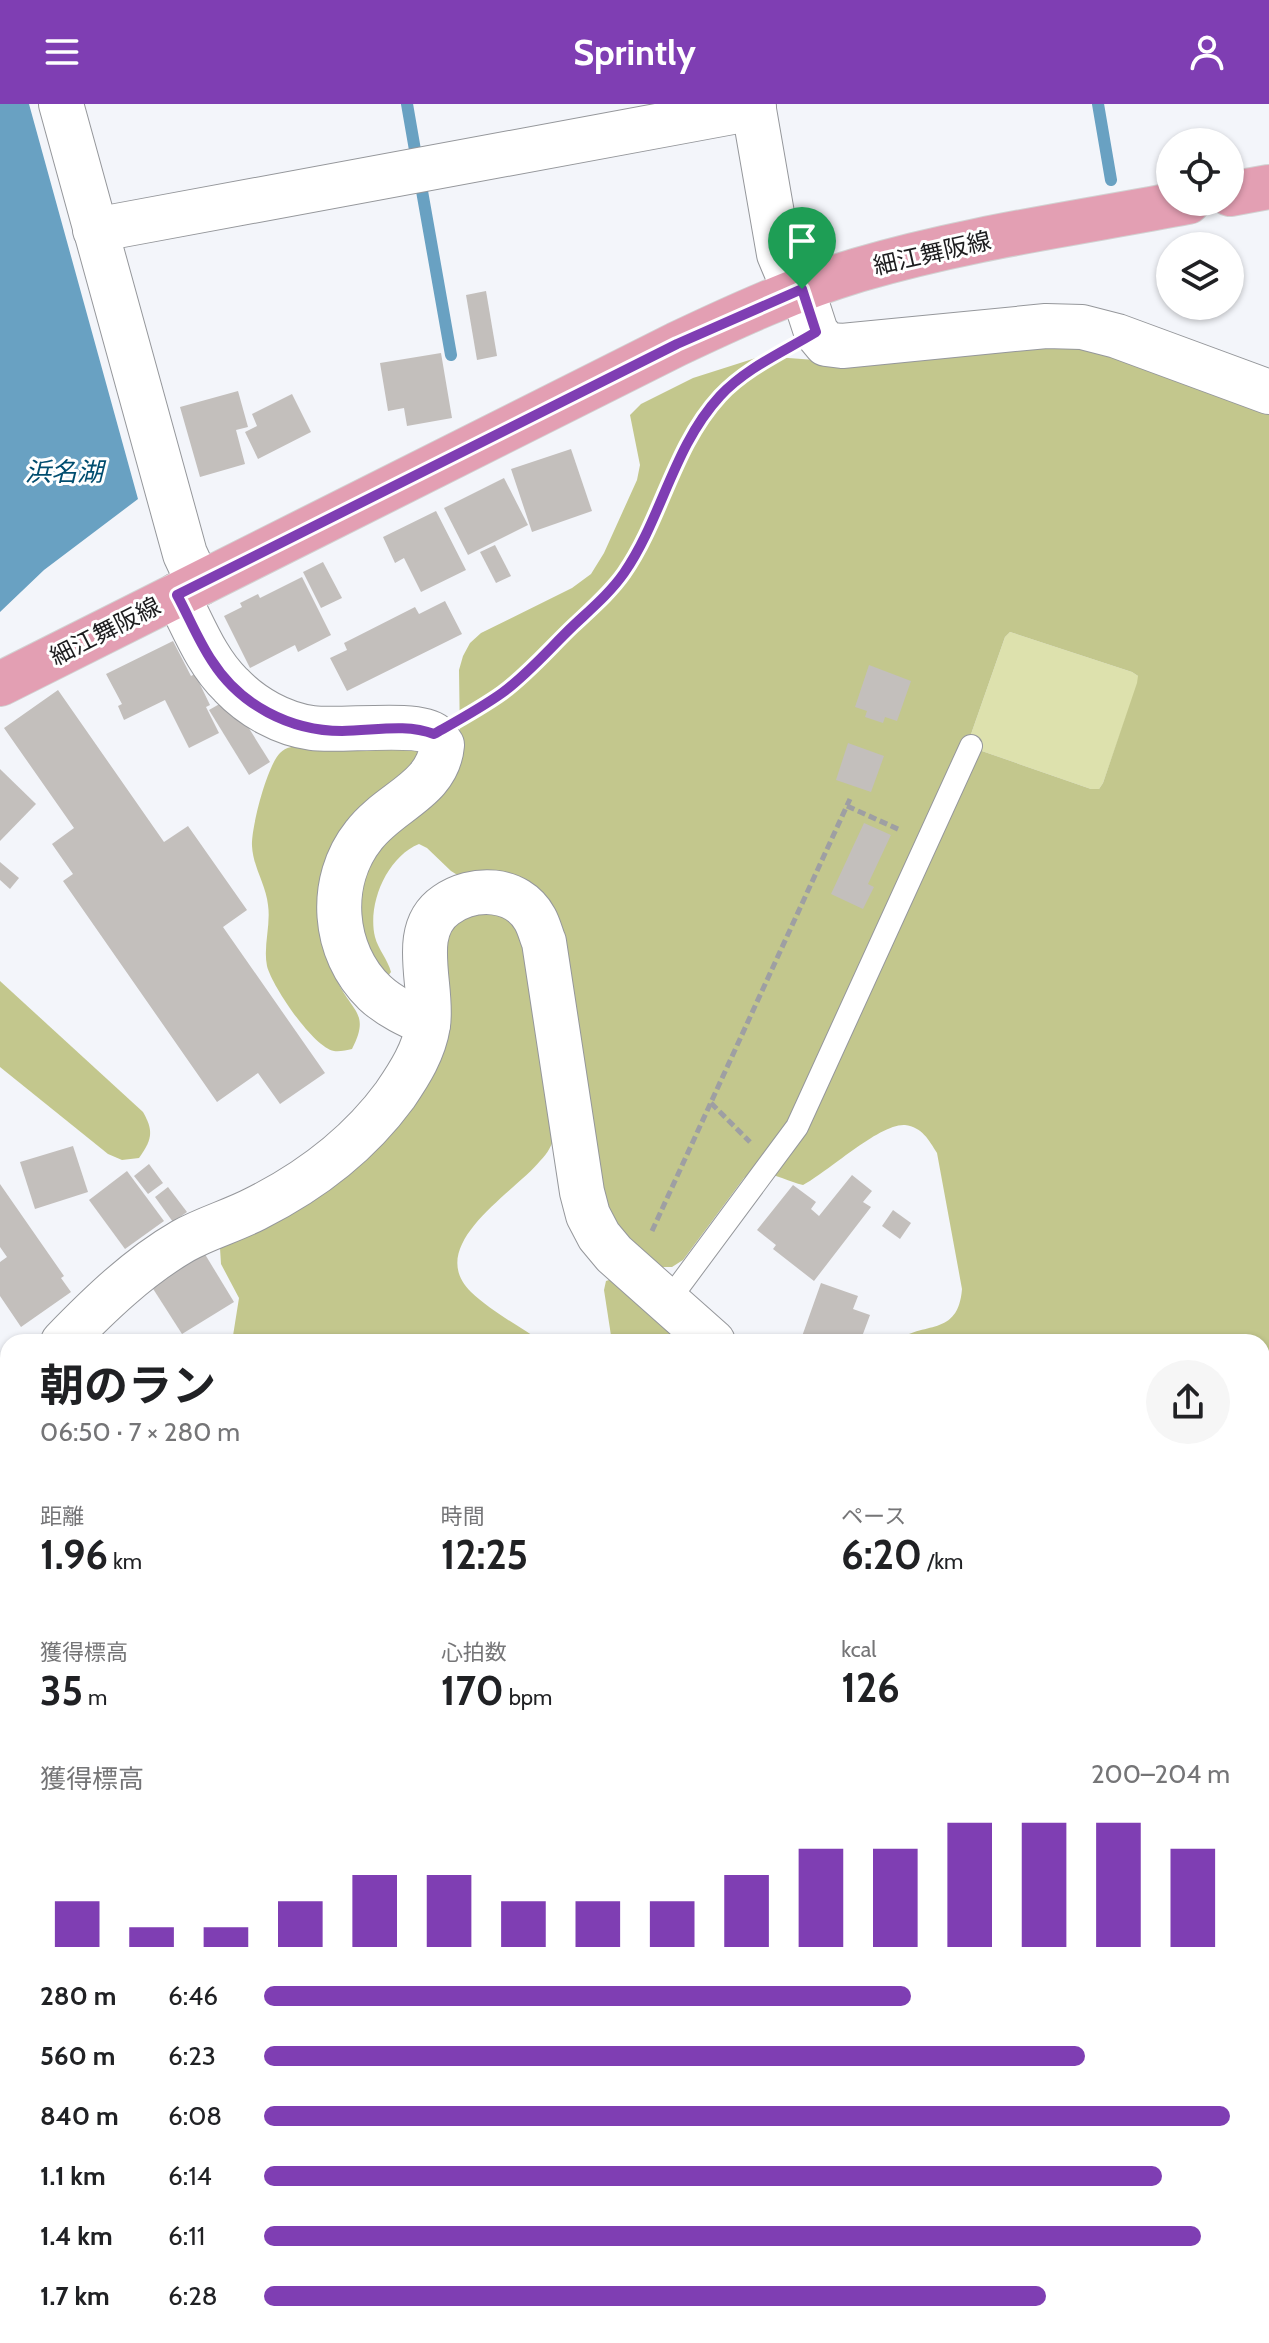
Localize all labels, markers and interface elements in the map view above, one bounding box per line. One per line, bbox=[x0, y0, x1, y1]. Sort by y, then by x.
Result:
icon: menu bbox=[40, 30, 84, 74]
text: Sprintly bbox=[573, 30, 696, 74]
icon: person bbox=[1185, 30, 1229, 74]
map controls bbox=[1156, 128, 1244, 320]
button: locate bbox=[1156, 128, 1244, 216]
pin bbox=[768, 207, 836, 289]
icon: arrive bbox=[780, 219, 824, 263]
street label: 細江舞阪線 bbox=[870, 225, 994, 281]
button: layers bbox=[1156, 232, 1244, 320]
water label: 浜名湖 bbox=[25, 456, 107, 488]
street label: 細江舞阪線 bbox=[45, 591, 165, 671]
text: 朝のラン bbox=[40, 1359, 216, 1412]
button: share bbox=[1146, 1360, 1230, 1444]
text: 06:50 · 7 × 280 m bbox=[40, 1416, 240, 1448]
text: 距離 bbox=[40, 1503, 84, 1530]
text: 時間 bbox=[441, 1503, 485, 1530]
text: ペース bbox=[841, 1503, 906, 1530]
text: 1.96 bbox=[40, 1530, 108, 1579]
text: 12:25 bbox=[441, 1530, 528, 1579]
text: 6:20 bbox=[841, 1530, 922, 1579]
text: km bbox=[108, 1548, 142, 1575]
text: /km bbox=[922, 1548, 963, 1575]
text: kcal bbox=[841, 1636, 876, 1663]
text: 獲得標高 bbox=[40, 1639, 128, 1666]
text: 心拍数 bbox=[441, 1639, 507, 1666]
text: 126 bbox=[841, 1663, 900, 1712]
text: 35 bbox=[40, 1666, 83, 1715]
text: 170 bbox=[441, 1666, 504, 1715]
text: m bbox=[83, 1684, 107, 1711]
text: bpm bbox=[504, 1684, 552, 1711]
text: 200–204 m bbox=[1091, 1758, 1230, 1790]
text: 獲得標高 bbox=[40, 1763, 144, 1795]
text: 280 m bbox=[40, 1980, 116, 2012]
text: 6:46 bbox=[168, 1980, 218, 2012]
text: 560 m bbox=[40, 2040, 115, 2072]
text: 6:23 bbox=[168, 2040, 216, 2072]
text: 840 m bbox=[40, 2100, 119, 2132]
text: 6:08 bbox=[168, 2100, 222, 2132]
text: 1.1 km bbox=[40, 2160, 106, 2192]
text: 6:14 bbox=[168, 2160, 212, 2192]
text: 1.4 km bbox=[40, 2220, 113, 2252]
text: 6:11 bbox=[168, 2220, 205, 2252]
text: 1.7 km bbox=[40, 2280, 110, 2312]
text: 6:28 bbox=[168, 2280, 218, 2312]

